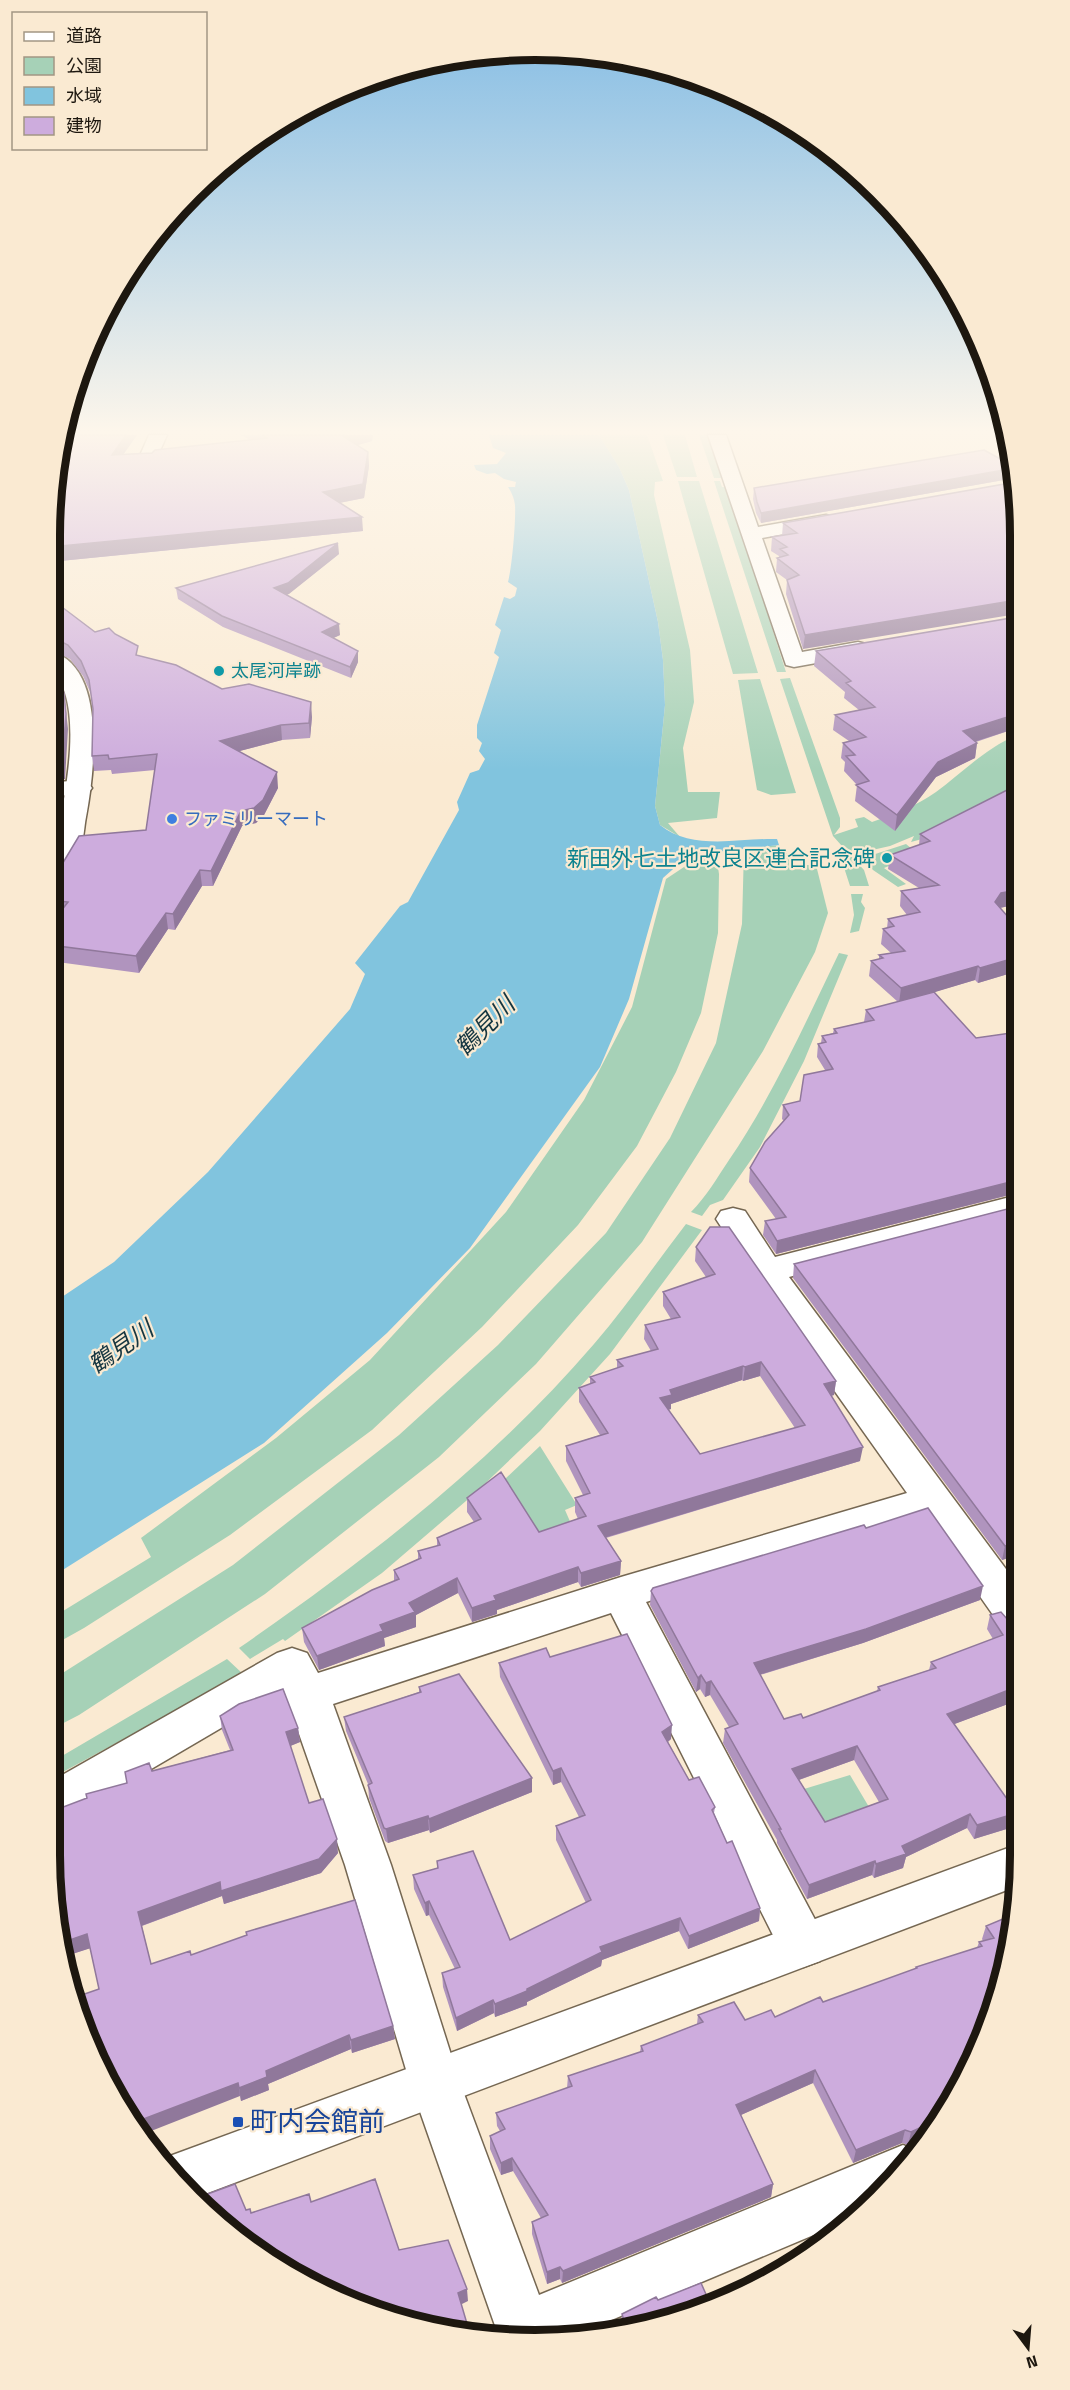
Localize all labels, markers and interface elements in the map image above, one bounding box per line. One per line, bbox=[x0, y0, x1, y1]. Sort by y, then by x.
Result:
legend bbox=[12, 12, 207, 150]
text: 道路 bbox=[66, 22, 102, 49]
text: 公園 bbox=[66, 52, 102, 79]
text: 水域 bbox=[66, 82, 102, 109]
text: 建物 bbox=[66, 112, 102, 139]
place label: 太尾河岸跡 bbox=[231, 657, 321, 684]
marker: 太尾河岸跡 bbox=[212, 664, 226, 678]
place label: ファミリーマート bbox=[184, 805, 328, 832]
marker: ファミリーマート bbox=[165, 812, 179, 826]
place label: 新田外七土地改良区連合記念碑 bbox=[567, 841, 875, 875]
marker: 新田外七土地改良区連合記念碑 bbox=[880, 851, 894, 865]
water label: 鶴見川 bbox=[446, 985, 525, 1063]
water label: 鶴見川 bbox=[81, 1309, 163, 1382]
place label: 町内会館前 bbox=[250, 2100, 385, 2141]
marker: 町内会館前 bbox=[231, 2115, 245, 2129]
north arrow bbox=[998, 2318, 1058, 2378]
text: N bbox=[1023, 2349, 1041, 2375]

